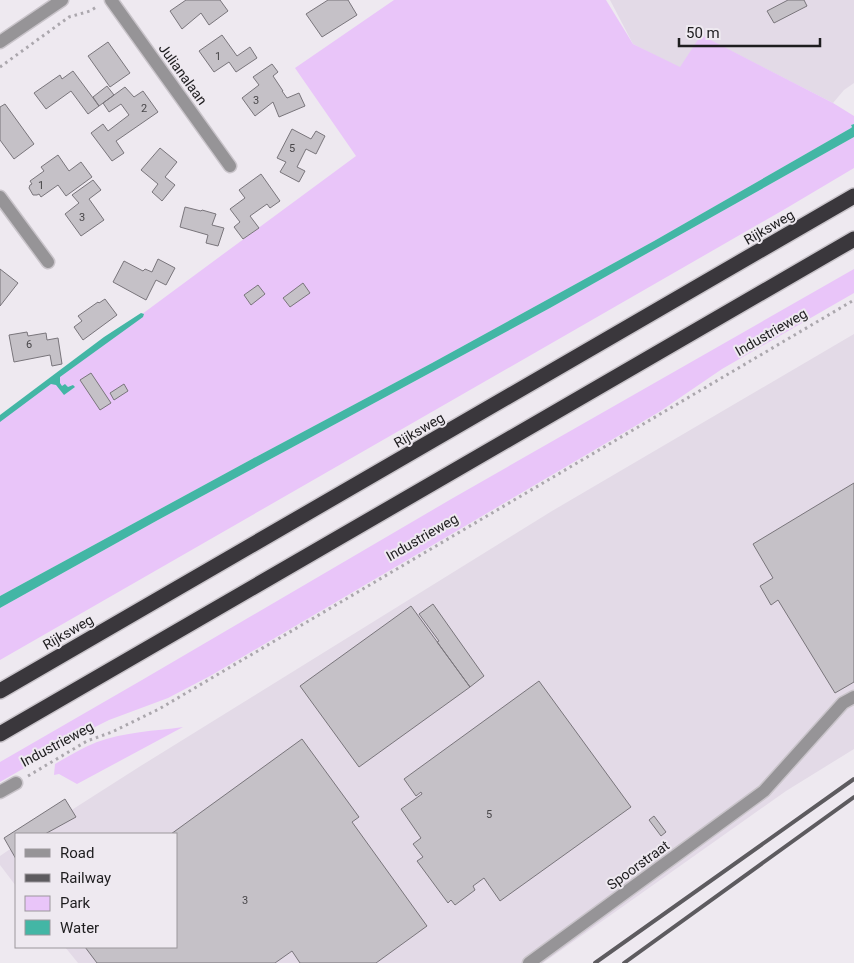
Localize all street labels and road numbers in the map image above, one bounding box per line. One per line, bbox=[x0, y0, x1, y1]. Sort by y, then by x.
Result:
street label: Julianalaan bbox=[155, 40, 211, 108]
street label: Rijksweg bbox=[741, 206, 797, 248]
street label: Industrieweg bbox=[732, 305, 810, 359]
street label: Rijksweg bbox=[391, 409, 447, 451]
street label: Industrieweg bbox=[383, 510, 461, 564]
street label: Rijksweg bbox=[40, 611, 96, 653]
street label: Industrieweg bbox=[18, 718, 96, 770]
street label: Spoorstraat bbox=[604, 837, 673, 893]

